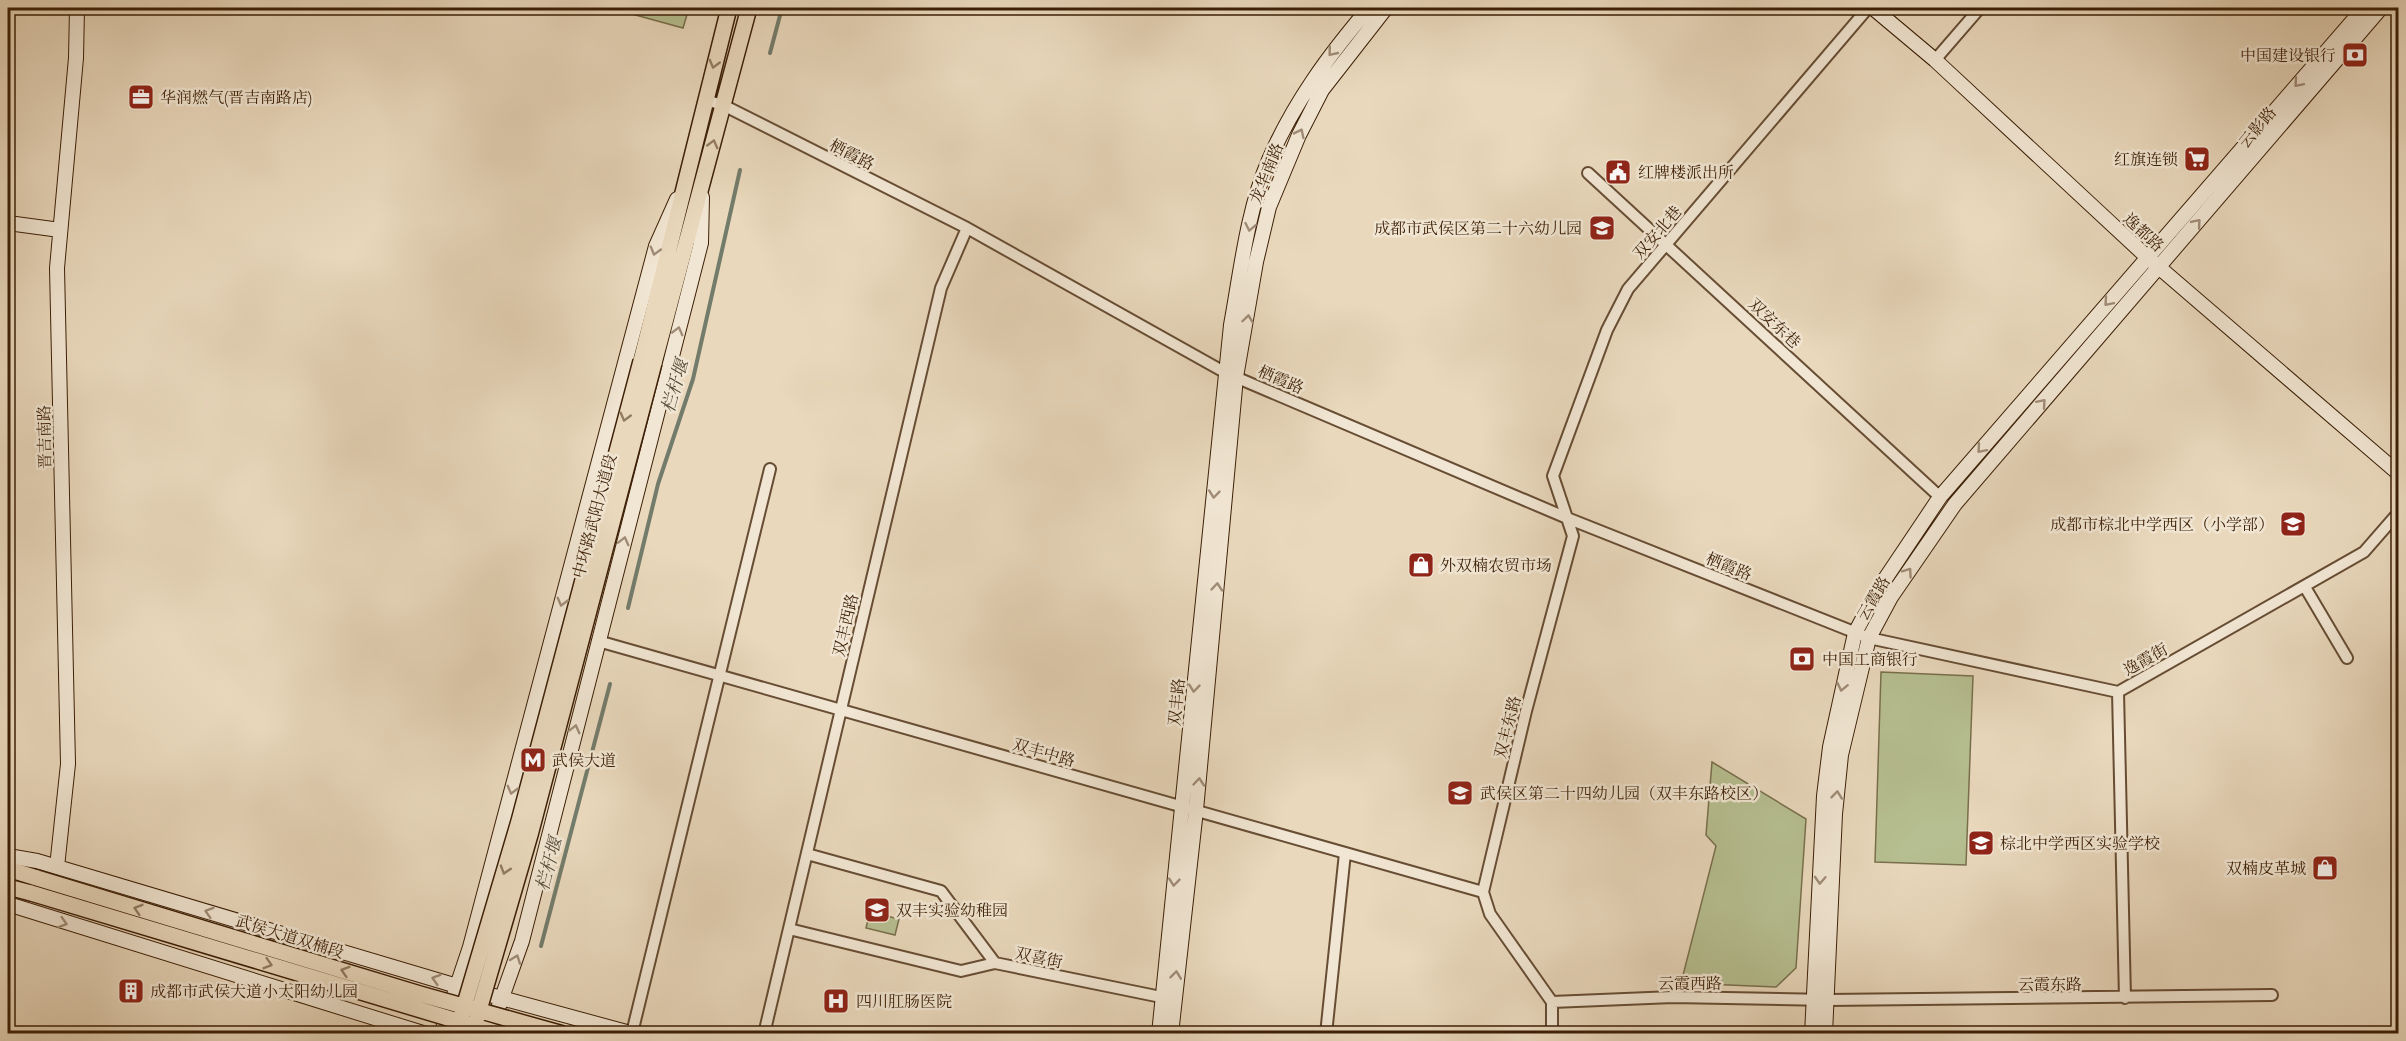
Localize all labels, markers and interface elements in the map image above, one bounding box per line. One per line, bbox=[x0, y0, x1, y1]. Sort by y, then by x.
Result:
bank icon: 中国建设银行 bbox=[2340, 40, 2370, 70]
one-way arrow bbox=[1328, 45, 1339, 56]
place label: 中国建设银行 bbox=[2240, 47, 2336, 67]
one-way arrow bbox=[709, 59, 722, 69]
one-way arrow bbox=[2294, 76, 2305, 87]
office icon: 华润燃气(晋吉南路店) bbox=[126, 82, 156, 112]
place label: 华润燃气(晋吉南路店) bbox=[160, 89, 312, 109]
street label: 云影路 bbox=[2235, 103, 2282, 153]
one-way arrow bbox=[1293, 128, 1305, 139]
street label: 栖霞路 bbox=[825, 136, 877, 176]
one-way arrow bbox=[706, 139, 718, 150]
street label: 龙华南路 bbox=[1247, 140, 1289, 207]
supermarket icon: 红旗连锁 bbox=[2182, 144, 2212, 174]
place label: 红旗连锁 bbox=[2114, 151, 2178, 171]
public building icon: 红牌楼派出所 bbox=[1603, 157, 1633, 187]
place label: 红牌楼派出所 bbox=[1638, 164, 1734, 184]
street label: 双安北巷 bbox=[1630, 203, 1687, 264]
street label: 逸都路 bbox=[2118, 210, 2167, 257]
school or university icon: 成都市武侯区第二十六幼儿园 bbox=[1587, 213, 1617, 243]
one-way arrow bbox=[2189, 219, 2200, 230]
place label: 成都市武侯区第二十六幼儿园 bbox=[1374, 220, 1582, 240]
one-way arrow bbox=[1244, 222, 1257, 232]
one-way arrow bbox=[650, 245, 662, 256]
street label: 双安东巷 bbox=[1743, 295, 1804, 354]
one-way arrow bbox=[2104, 295, 2115, 306]
one-way arrow bbox=[1241, 315, 1253, 324]
one-way arrow bbox=[671, 327, 683, 337]
water label: 栏杆堰 bbox=[658, 354, 696, 416]
street label: 栖霞路 bbox=[1254, 362, 1306, 399]
one-way arrow bbox=[2035, 399, 2046, 410]
street label: 晋吉南路 bbox=[35, 405, 57, 469]
one-way arrow bbox=[620, 412, 633, 422]
one-way arrow bbox=[1977, 442, 1988, 453]
street label: 中环路武阳大道段 bbox=[570, 452, 622, 581]
one-way arrow bbox=[1208, 490, 1221, 499]
school or university icon: 成都市棕北中学西区（小学部） bbox=[2278, 509, 2308, 539]
place label: 成都市棕北中学西区（小学部） bbox=[2050, 516, 2274, 536]
one-way arrow bbox=[617, 536, 629, 546]
shop icon: 外双楠农贸市场 bbox=[1406, 550, 1436, 580]
street label: 栖霞路 bbox=[1702, 550, 1754, 586]
place label: 外双楠农贸市场 bbox=[1440, 557, 1552, 577]
one-way arrow bbox=[1901, 568, 1912, 579]
street label: 云霞路 bbox=[1854, 573, 1896, 625]
one-way arrow bbox=[1210, 583, 1223, 592]
street label: 双丰西路 bbox=[830, 592, 864, 659]
one-way arrow bbox=[556, 597, 569, 607]
street label: 逸霞街 bbox=[2120, 640, 2172, 681]
bank icon: 中国工商银行 bbox=[1787, 644, 1817, 674]
place label: 中国工商银行 bbox=[1822, 651, 1918, 671]
street label: 双丰路 bbox=[1166, 677, 1190, 727]
one-way arrow bbox=[1836, 682, 1849, 692]
one-way arrow bbox=[1188, 684, 1201, 693]
street label: 双丰东路 bbox=[1491, 694, 1526, 761]
one-way arrow bbox=[568, 725, 581, 735]
street label: 双丰中路 bbox=[1010, 735, 1077, 772]
metro station icon: 武侯大道 bbox=[518, 745, 548, 775]
place label: 武侯大道 bbox=[552, 752, 616, 772]
one-way arrow bbox=[1192, 777, 1205, 786]
school or university icon: 武侯区第二十四幼儿园（双丰东路校区） bbox=[1445, 778, 1475, 808]
one-way arrow bbox=[506, 785, 519, 795]
place label: 武侯区第二十四幼儿园（双丰东路校区） bbox=[1480, 785, 1768, 805]
one-way arrow bbox=[1830, 790, 1843, 800]
school or university icon: 棕北中学西区实验学校 bbox=[1966, 828, 1996, 858]
water label: 栏杆堰 bbox=[532, 832, 569, 893]
place label: 棕北中学西区实验学校 bbox=[2000, 835, 2160, 855]
shop icon: 双楠皮革城 bbox=[2310, 853, 2340, 883]
place label: 双楠皮革城 bbox=[2226, 860, 2306, 880]
one-way arrow bbox=[500, 864, 512, 874]
one-way arrow bbox=[1813, 876, 1826, 885]
one-way arrow bbox=[1168, 878, 1181, 887]
school or university icon: 双丰实验幼稚园 bbox=[862, 895, 892, 925]
place label: 双丰实验幼稚园 bbox=[896, 902, 1008, 922]
one-way arrow bbox=[133, 904, 144, 916]
one-way arrow bbox=[204, 907, 215, 919]
street label: 武侯大道双楠段 bbox=[233, 912, 346, 964]
one-way arrow bbox=[57, 916, 68, 928]
street label: 双喜街 bbox=[1013, 944, 1064, 974]
one-way arrow bbox=[508, 954, 521, 965]
one-way arrow bbox=[262, 957, 273, 969]
one-way arrow bbox=[340, 966, 351, 978]
one-way arrow bbox=[1169, 971, 1182, 980]
one-way arrow bbox=[431, 974, 442, 986]
street label: 云霞西路 bbox=[1658, 975, 1722, 995]
building icon: 成都市武侯大道小太阳幼儿园 bbox=[116, 976, 146, 1006]
street label: 云霞东路 bbox=[2018, 976, 2082, 996]
place label: 成都市武侯大道小太阳幼儿园 bbox=[150, 983, 358, 1003]
hospital icon: 四川肛肠医院 bbox=[821, 986, 851, 1016]
place label: 四川肛肠医院 bbox=[856, 993, 952, 1013]

